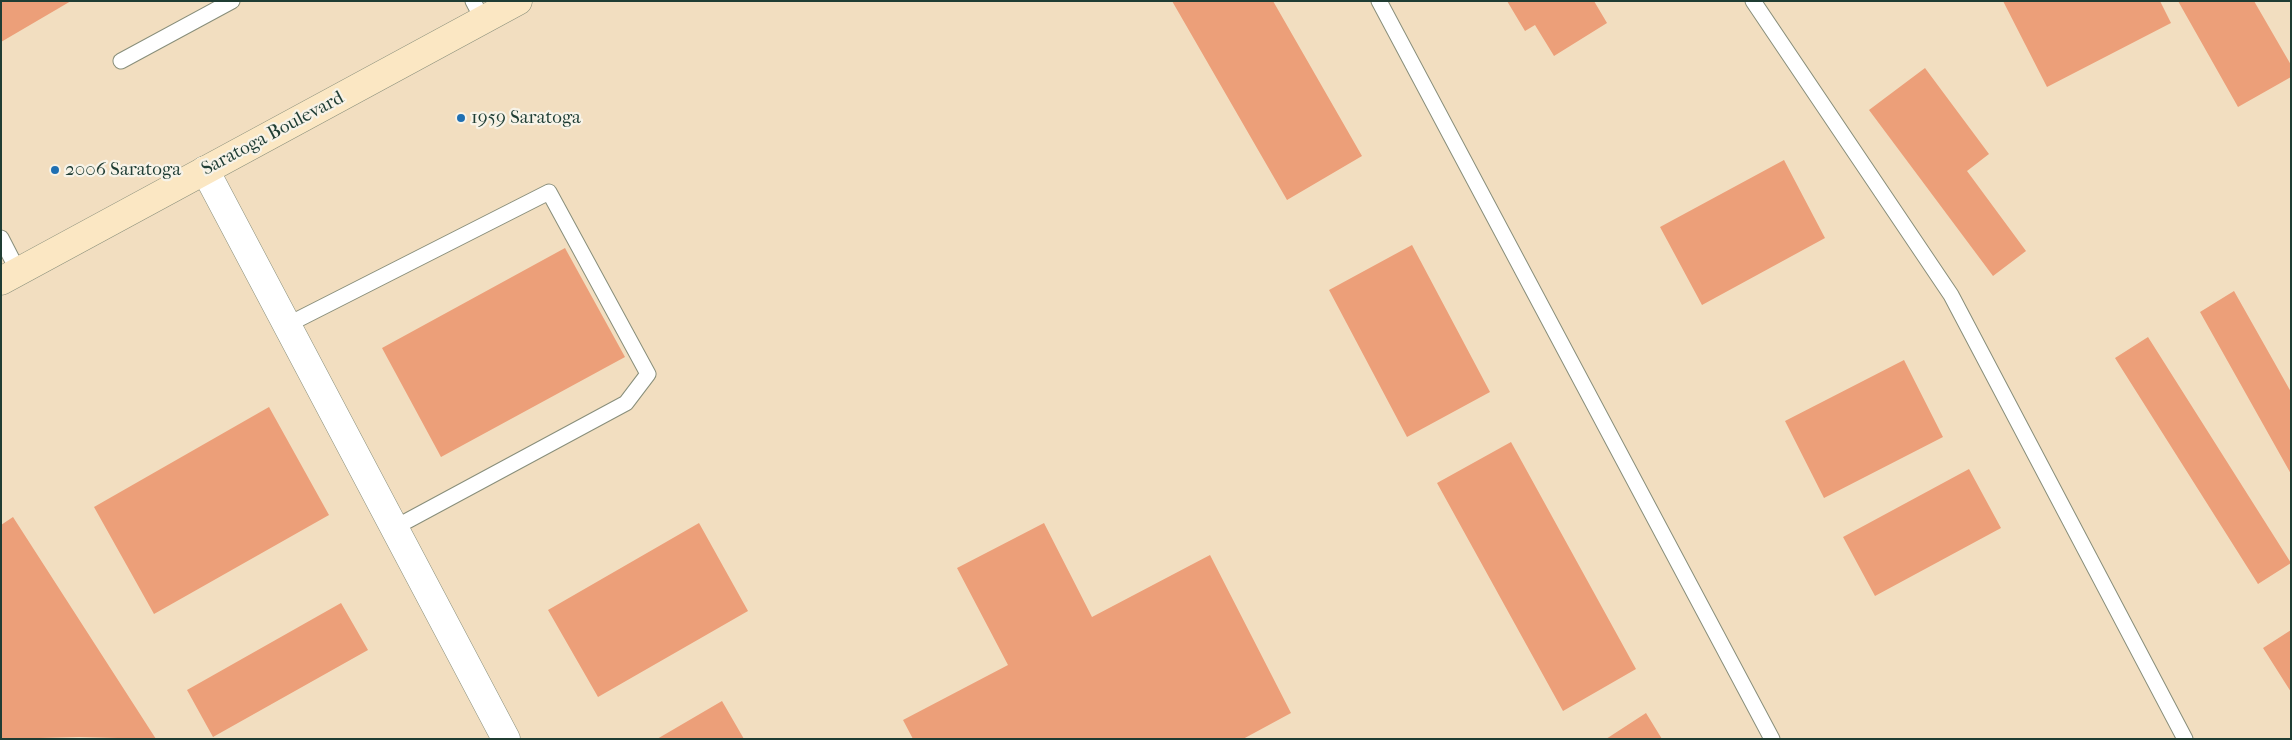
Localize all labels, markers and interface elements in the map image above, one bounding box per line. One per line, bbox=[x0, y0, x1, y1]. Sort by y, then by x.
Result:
street label: Saratoga Boulevard bbox=[198, 87, 348, 181]
place label: 1959 Saratoga bbox=[471, 107, 581, 129]
marker: 1959 Saratoga bbox=[455, 112, 467, 124]
place label: 2006 Saratoga bbox=[65, 159, 181, 181]
marker: 2006 Saratoga bbox=[49, 164, 61, 176]

